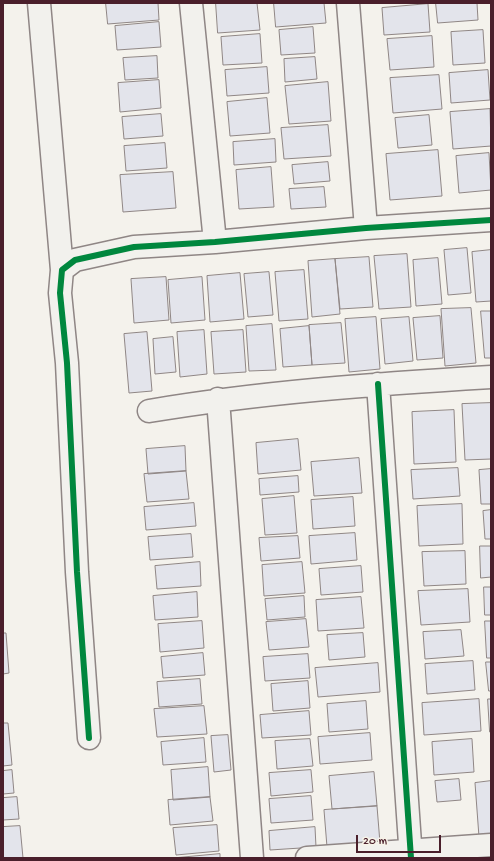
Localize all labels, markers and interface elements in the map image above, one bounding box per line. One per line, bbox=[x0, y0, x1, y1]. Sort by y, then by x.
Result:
scale bar bbox=[358, 827, 443, 853]
text: 20 m bbox=[363, 835, 387, 849]

